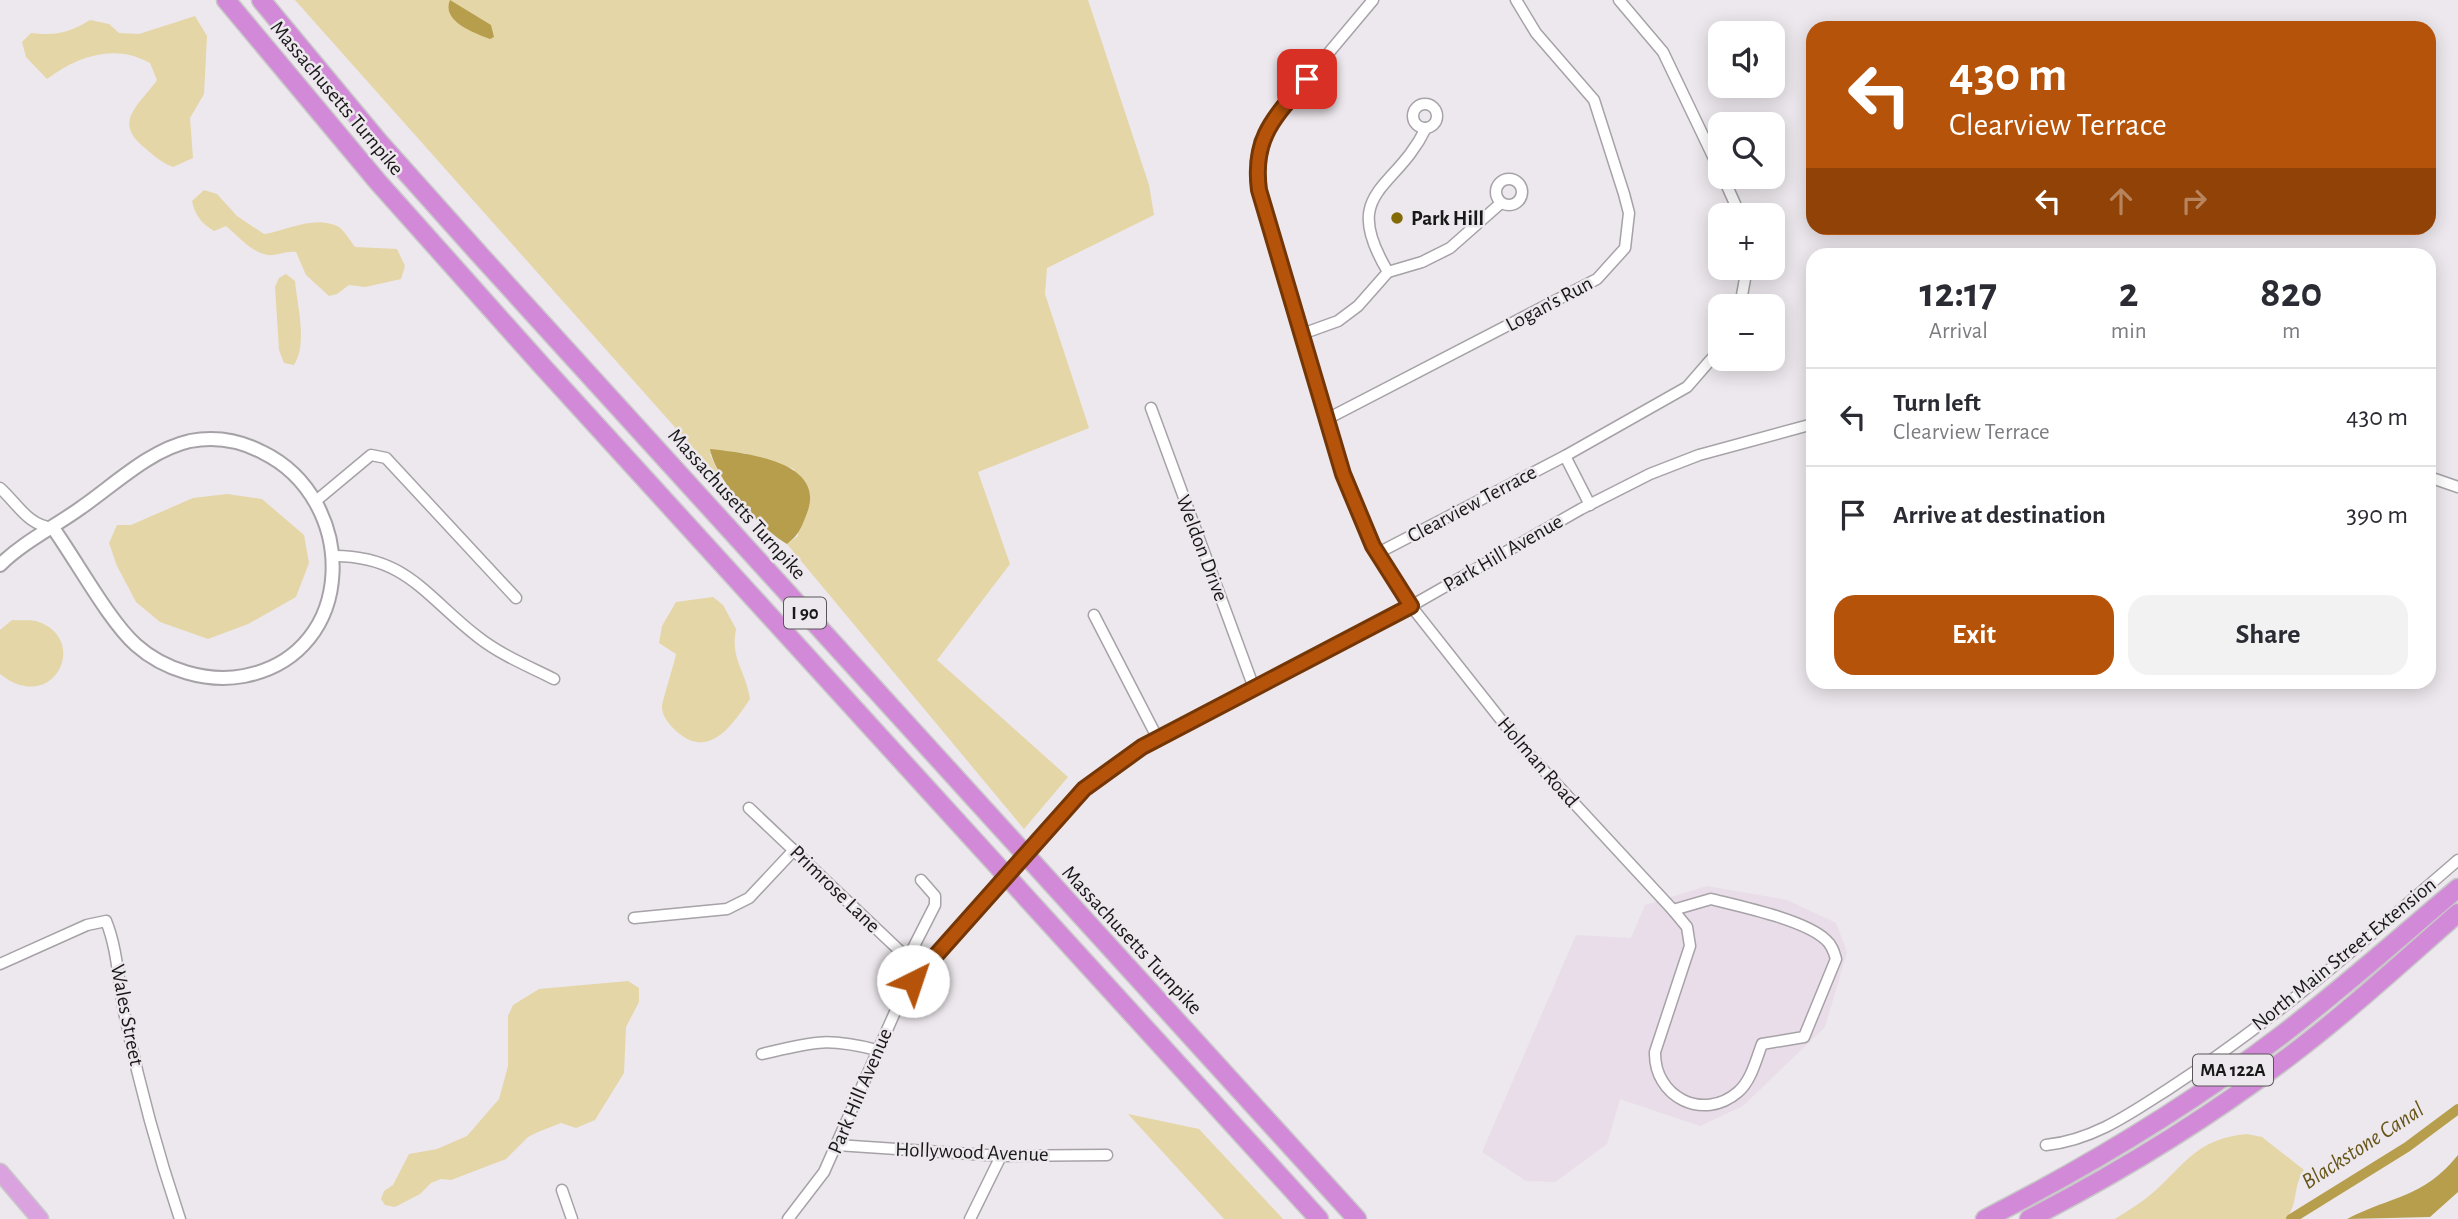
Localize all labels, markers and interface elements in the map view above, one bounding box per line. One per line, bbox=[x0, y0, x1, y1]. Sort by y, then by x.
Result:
street label: Massachusetts Turnpike bbox=[266, 17, 408, 179]
map controls bbox=[1708, 21, 1785, 371]
button: sound bbox=[1708, 21, 1785, 98]
pin bbox=[1277, 49, 1337, 109]
icon: left bbox=[1834, 49, 1925, 140]
text: 430 m bbox=[1949, 51, 2067, 100]
icon: arrive bbox=[1288, 60, 1326, 98]
text: Clearview Terrace bbox=[1949, 109, 2167, 141]
button: search bbox=[1708, 112, 1785, 189]
icon: left bbox=[2029, 182, 2067, 220]
icon: ahead bbox=[2102, 182, 2140, 220]
icon: right bbox=[2175, 182, 2213, 220]
button: + bbox=[1708, 203, 1785, 280]
place label: Park Hill bbox=[1411, 208, 1484, 229]
marker: Park Hill bbox=[1389, 210, 1405, 226]
street label: Logan's Run bbox=[1502, 272, 1596, 336]
text: 12:17 bbox=[1919, 272, 1997, 314]
text: 2 bbox=[2119, 272, 2139, 314]
text: 820 bbox=[2260, 272, 2322, 314]
button: − bbox=[1708, 294, 1785, 371]
text: Arrival bbox=[1929, 320, 1988, 343]
text: min bbox=[2111, 320, 2147, 343]
text: m bbox=[2282, 320, 2300, 343]
text: Turn left bbox=[1893, 390, 1981, 416]
icon: left bbox=[1834, 398, 1872, 436]
text: 430 m bbox=[2346, 404, 2408, 430]
text: Clearview Terrace bbox=[1893, 421, 2050, 444]
street label: Massachusetts Turnpike bbox=[664, 425, 810, 583]
street label: Clearview Terrace bbox=[1404, 461, 1540, 547]
street label: Weldon Drive bbox=[1172, 492, 1232, 604]
icon: arrive bbox=[1834, 496, 1872, 534]
text: Arrive at destination bbox=[1893, 502, 2106, 528]
text: 390 m bbox=[2346, 502, 2408, 528]
street label: Park Hill Avenue bbox=[1440, 510, 1566, 596]
button: Exit bbox=[1834, 595, 2114, 675]
button: Share bbox=[2128, 595, 2408, 675]
road number: I 90 bbox=[784, 598, 826, 628]
street label: Holman Road bbox=[1493, 713, 1583, 811]
street label: Primrose Lane bbox=[786, 841, 884, 937]
street label: Massachusetts Turnpike bbox=[1058, 862, 1206, 1018]
street label: North Main Street Extension bbox=[2248, 873, 2440, 1035]
position arrow bbox=[876, 944, 950, 1018]
street label: Wales Street bbox=[107, 963, 147, 1068]
street label: Park Hill Avenue bbox=[824, 1025, 896, 1157]
road number: MA 122A bbox=[2193, 1054, 2273, 1086]
water label: Blackstone Canal bbox=[2298, 1098, 2428, 1194]
street label: Hollywood Avenue bbox=[895, 1139, 1049, 1165]

